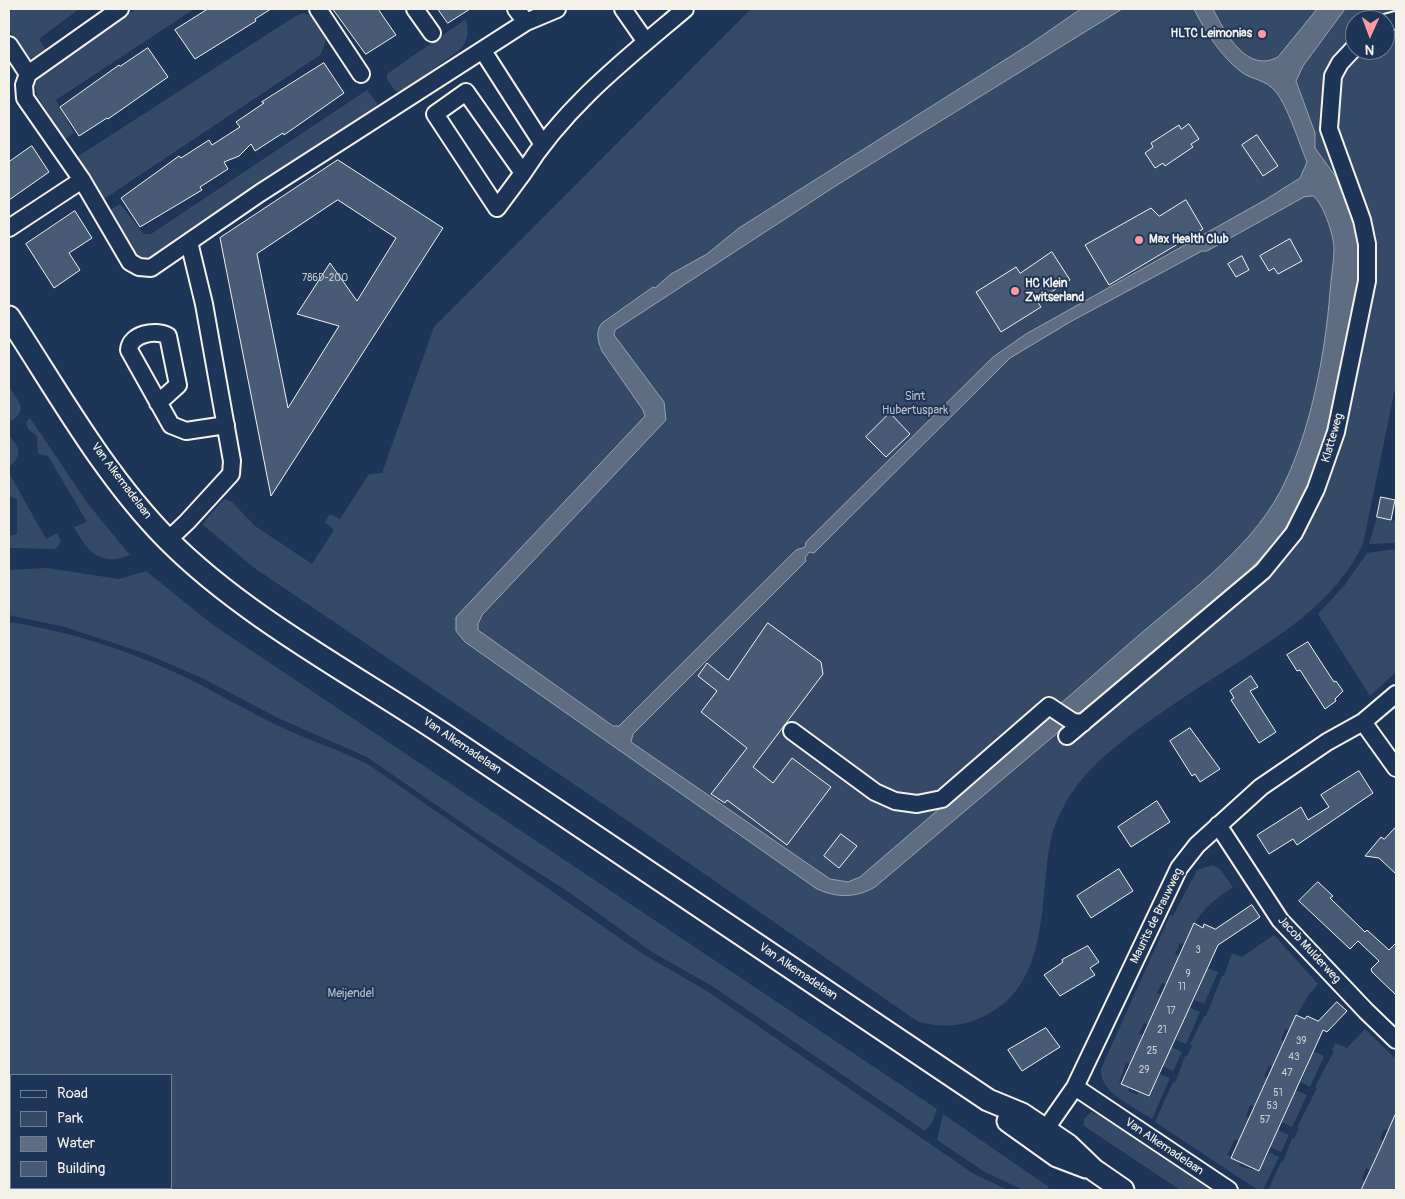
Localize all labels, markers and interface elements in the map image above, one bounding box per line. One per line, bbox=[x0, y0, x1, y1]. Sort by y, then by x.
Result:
north arrow bbox=[1345, 10, 1395, 60]
place label: HLTC Leimonias bbox=[1171, 27, 1252, 41]
marker: HLTC Leimonias bbox=[1256, 28, 1268, 40]
text: N bbox=[1364, 41, 1375, 58]
place label: Max Health Club bbox=[1149, 233, 1229, 247]
marker: Max Health Club bbox=[1133, 234, 1145, 246]
house number: 786D-200 bbox=[302, 272, 348, 284]
place label: HC Klein Zwitserland bbox=[1025, 277, 1084, 305]
marker: HC Klein Zwitserland bbox=[1009, 285, 1021, 297]
park label: Sint Hubertuspark bbox=[882, 390, 948, 418]
street label: Klatteweg bbox=[1319, 412, 1347, 464]
street label: Van Alkemadelaan bbox=[88, 440, 154, 522]
street label: Van Alkemadelaan bbox=[420, 714, 504, 778]
street label: Maurits de Brauwweg bbox=[1128, 866, 1186, 966]
street label: Jacob Mulderweg bbox=[1274, 914, 1344, 986]
street label: Van Alkemadelaan bbox=[756, 940, 840, 1004]
house number: 3 bbox=[1195, 944, 1201, 956]
house number: 9 bbox=[1185, 968, 1191, 980]
house number: 11 bbox=[1178, 981, 1186, 993]
park label: Meijendel bbox=[328, 987, 374, 1001]
house number: 17 bbox=[1166, 1005, 1176, 1017]
house number: 21 bbox=[1157, 1024, 1167, 1036]
house number: 39 bbox=[1296, 1035, 1306, 1047]
house number: 25 bbox=[1146, 1045, 1158, 1057]
house number: 43 bbox=[1288, 1051, 1300, 1063]
house number: 29 bbox=[1139, 1064, 1149, 1076]
house number: 47 bbox=[1281, 1067, 1293, 1079]
legend bbox=[10, 1074, 172, 1189]
text: Road bbox=[57, 1084, 88, 1103]
house number: 51 bbox=[1273, 1087, 1283, 1099]
house number: 53 bbox=[1267, 1100, 1277, 1112]
text: Park bbox=[57, 1109, 83, 1128]
house number: 57 bbox=[1260, 1114, 1270, 1126]
street label: Van Alkemadelaan bbox=[1122, 1115, 1206, 1179]
text: Water bbox=[57, 1134, 95, 1153]
text: Building bbox=[57, 1159, 105, 1178]

